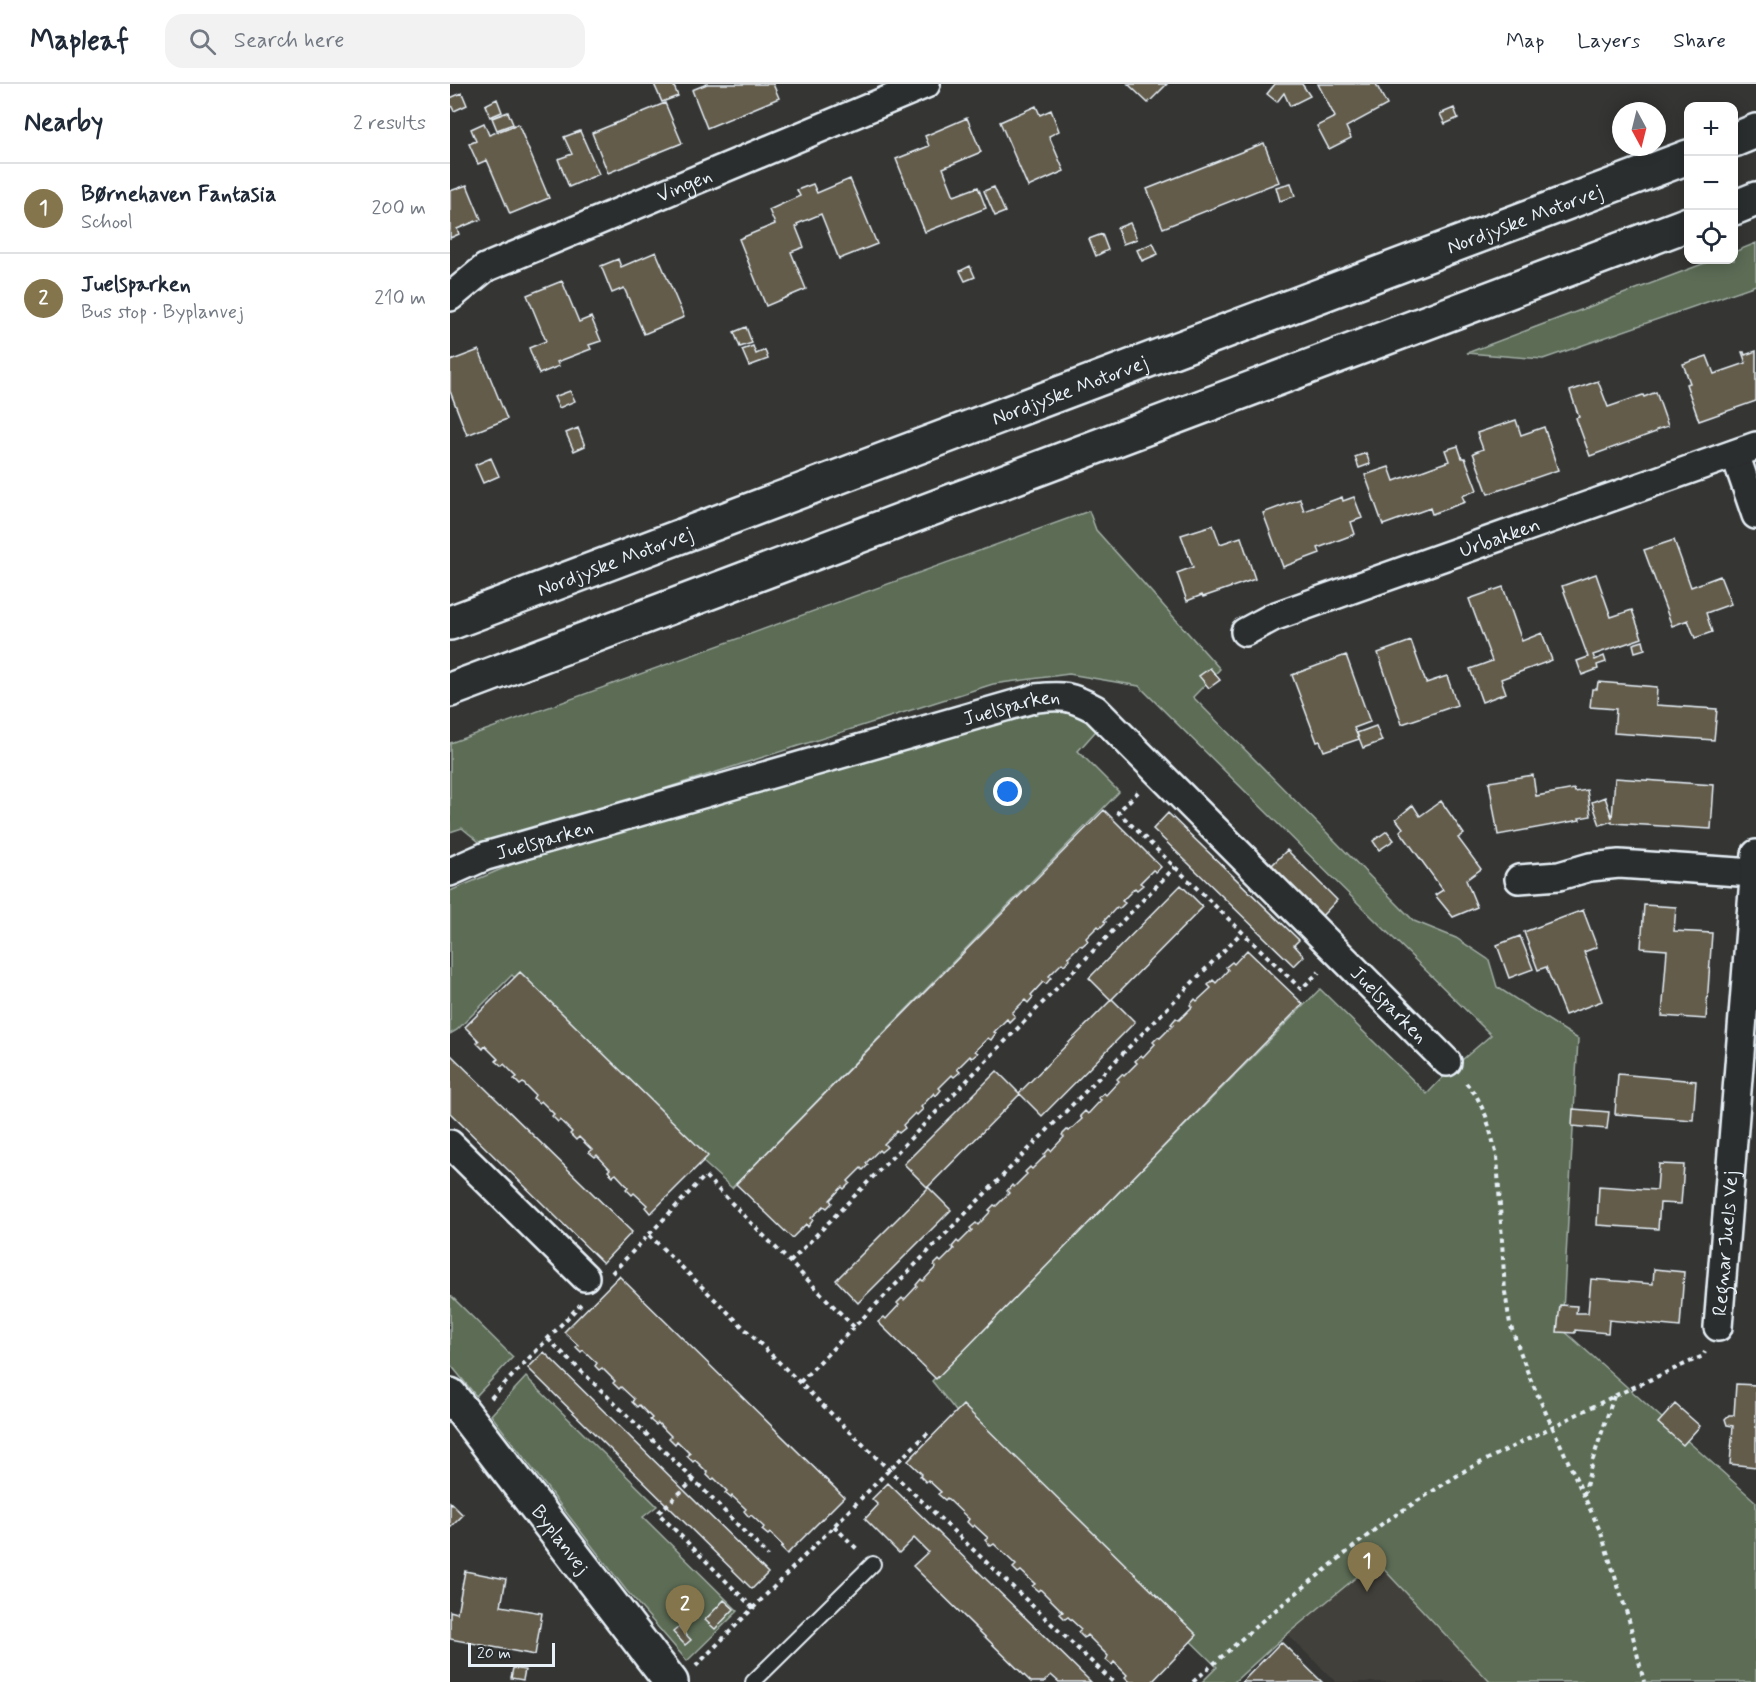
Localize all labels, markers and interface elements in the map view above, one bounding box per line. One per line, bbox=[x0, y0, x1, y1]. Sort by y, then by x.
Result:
search box bbox=[165, 14, 585, 68]
text: Mapleaf bbox=[30, 23, 129, 60]
icon: search bbox=[186, 25, 219, 58]
text: Search here bbox=[234, 27, 344, 55]
text: Map bbox=[1506, 27, 1544, 55]
text: Layers bbox=[1577, 27, 1640, 55]
text: Share bbox=[1673, 27, 1726, 55]
north arrow bbox=[1612, 102, 1666, 156]
map controls bbox=[1684, 102, 1738, 264]
button: + bbox=[1684, 102, 1738, 156]
text: Nearby bbox=[24, 106, 103, 140]
text: 2 results bbox=[353, 110, 426, 137]
button: − bbox=[1684, 156, 1738, 210]
street label: Vingen bbox=[653, 163, 716, 210]
street label: Nordjyske Motorvej bbox=[1443, 178, 1607, 262]
text: Børnehaven Fantasia bbox=[81, 181, 277, 209]
text: 1 bbox=[39, 195, 48, 222]
text: 200 m bbox=[371, 195, 426, 222]
text: School bbox=[81, 209, 133, 236]
button: locate bbox=[1684, 210, 1738, 264]
text: Juelsparken bbox=[81, 271, 191, 299]
text: 2 bbox=[39, 285, 48, 312]
text: 210 m bbox=[374, 285, 426, 312]
text: Bus stop · Byplanvej bbox=[81, 299, 244, 326]
street label: Nordjyske Motorvej bbox=[988, 350, 1152, 433]
street label: Urbakken bbox=[1456, 512, 1544, 565]
street label: Nordjyske Motorvej bbox=[534, 521, 697, 604]
street label: Juelsparken bbox=[960, 685, 1060, 733]
your location bbox=[993, 777, 1022, 806]
street label: Juelsparken bbox=[493, 814, 596, 867]
street label: Juelsparken bbox=[1343, 960, 1433, 1050]
street label: Regnar Juels Vej bbox=[1707, 1170, 1746, 1317]
street label: Byplanvej bbox=[524, 1500, 595, 1581]
pin: 1 bbox=[1348, 1542, 1386, 1592]
pin: 2 bbox=[666, 1586, 704, 1635]
scale bar bbox=[468, 1640, 555, 1668]
text: 20 m bbox=[477, 1643, 511, 1664]

